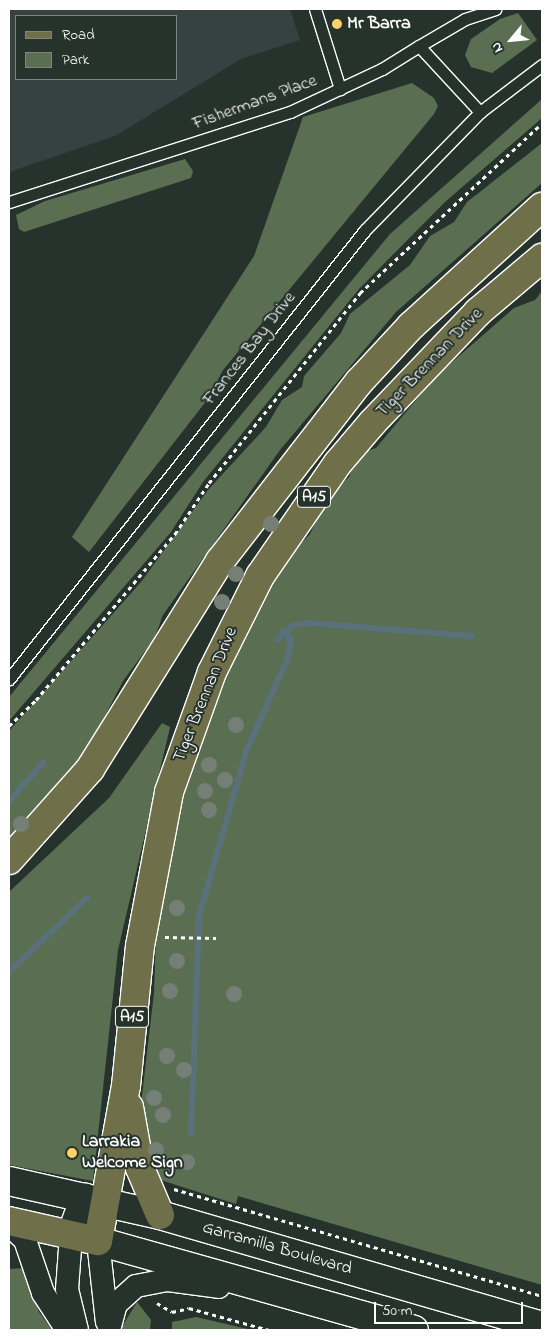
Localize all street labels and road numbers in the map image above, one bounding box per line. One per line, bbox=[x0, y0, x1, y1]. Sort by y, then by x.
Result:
street label: Fishermans Place bbox=[190, 71, 320, 135]
street label: Frances Bay Drive bbox=[199, 288, 301, 410]
street label: Tiger Brennan Drive bbox=[372, 304, 488, 422]
road number: A15 bbox=[296, 484, 332, 511]
street label: Tiger Brennan Drive bbox=[169, 624, 243, 766]
road number: A15 bbox=[114, 1004, 150, 1030]
street label: Garramilla Boulevard bbox=[200, 1217, 354, 1281]

